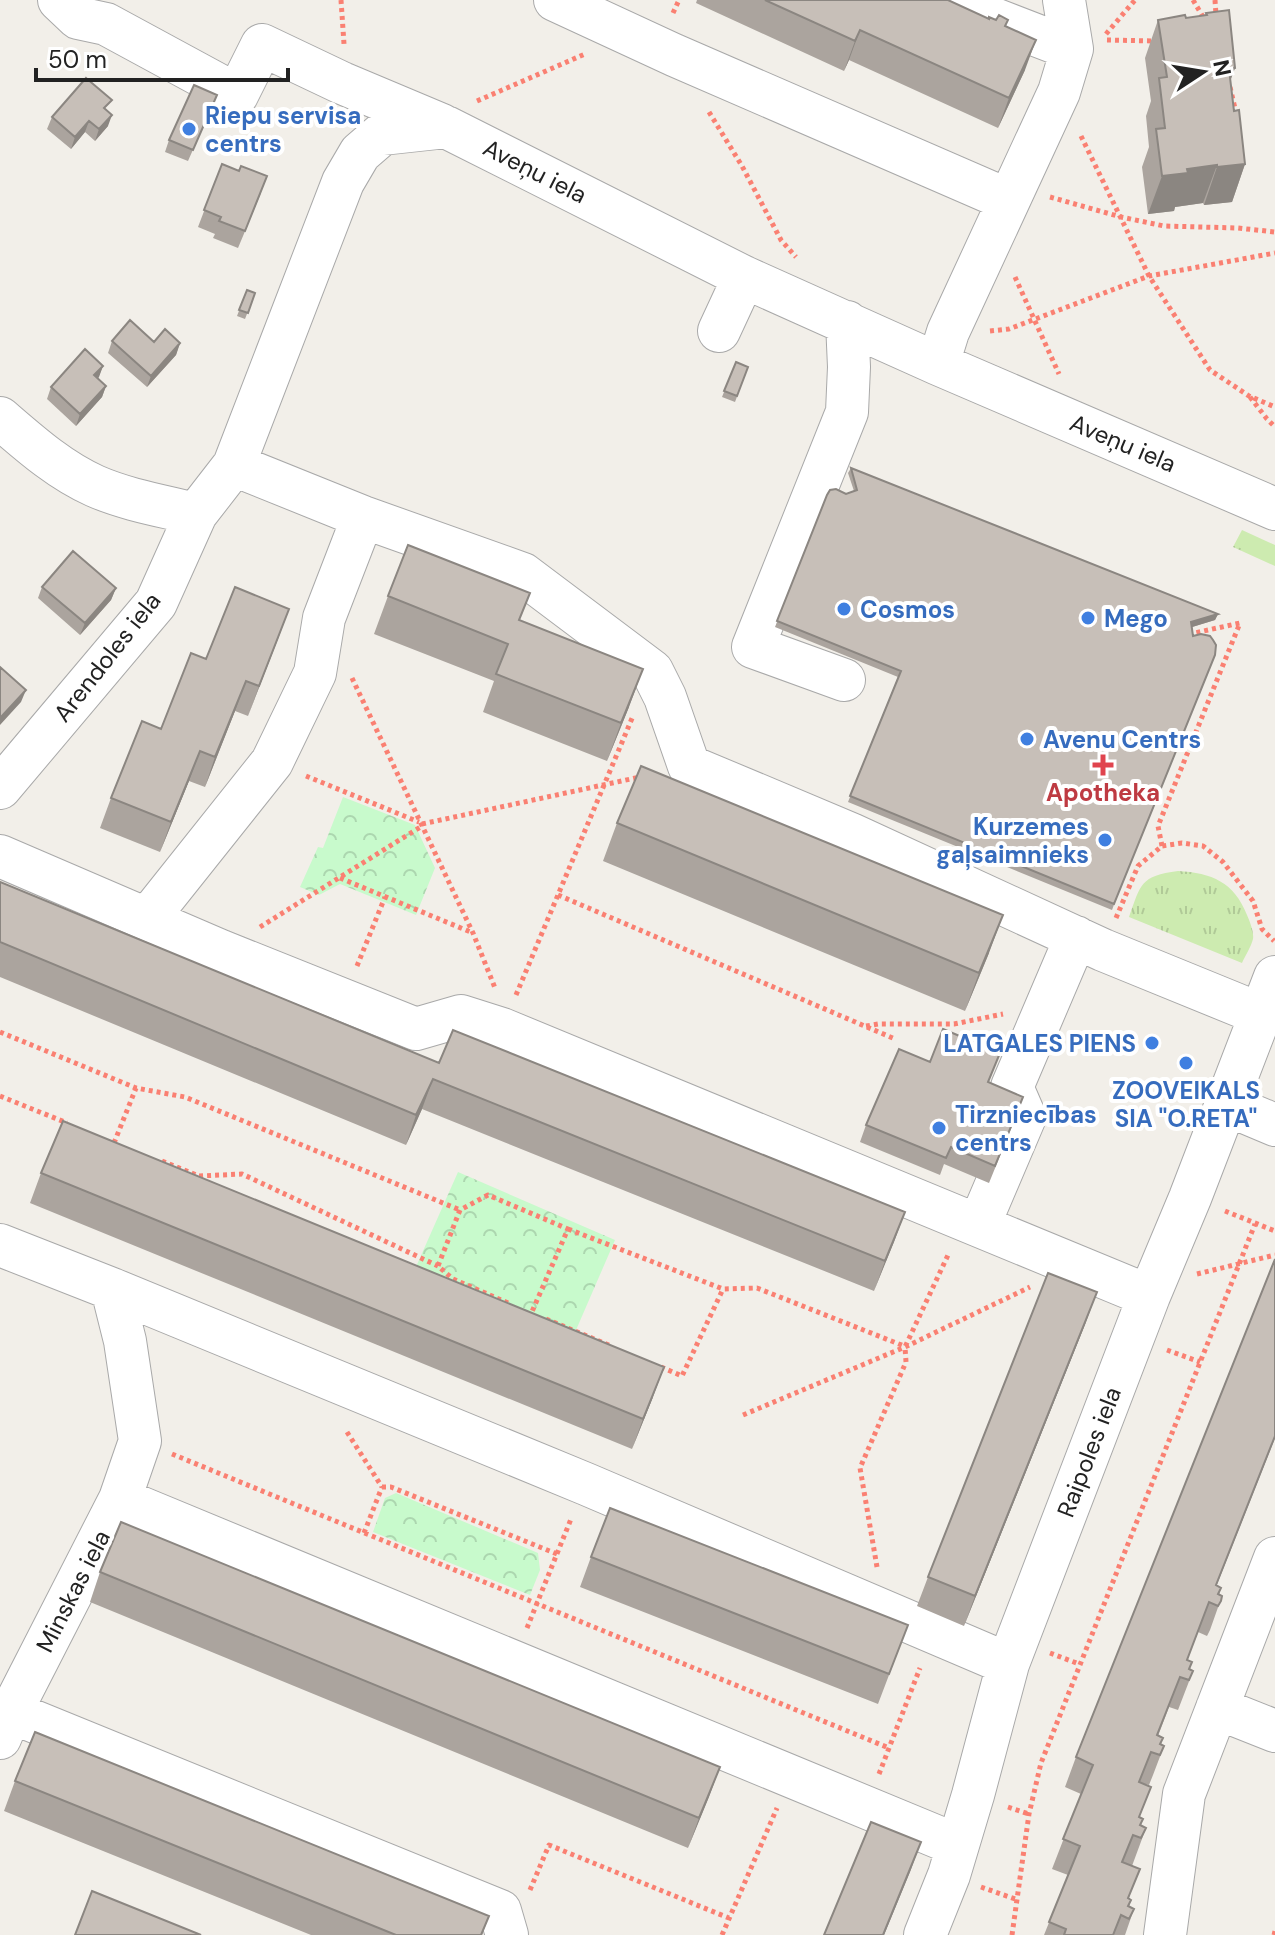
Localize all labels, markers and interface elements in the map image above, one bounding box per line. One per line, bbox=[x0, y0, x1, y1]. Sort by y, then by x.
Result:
scale bar bbox=[36, 32, 288, 82]
north arrow bbox=[1163, 32, 1243, 112]
text: 50 m bbox=[48, 44, 107, 75]
text: N bbox=[1206, 57, 1238, 79]
place label: Riepu servisa centrs bbox=[205, 100, 361, 159]
marker: Riepu servisa centrs bbox=[180, 120, 198, 138]
street label: Aveņu iela bbox=[478, 132, 592, 210]
street label: Aveņu iela bbox=[1065, 407, 1181, 479]
street label: Arendoles iela bbox=[47, 586, 167, 728]
place label: Cosmos bbox=[860, 594, 955, 625]
marker: Cosmos bbox=[835, 600, 853, 618]
place label: Mego bbox=[1104, 603, 1168, 634]
marker: Mego bbox=[1079, 609, 1097, 627]
place label: Avenu Centrs bbox=[1043, 724, 1201, 755]
marker: Avenu Centrs bbox=[1018, 730, 1036, 748]
marker: Apotheka bbox=[1094, 756, 1112, 774]
place label: Apotheka bbox=[1046, 777, 1160, 808]
place label: Kurzemes gaļsaimnieks bbox=[936, 811, 1089, 871]
marker: Kurzemes gaļsaimnieks bbox=[1096, 831, 1114, 849]
place label: LATGALES PIENS bbox=[943, 1028, 1136, 1059]
marker: LATGALES PIENS bbox=[1143, 1034, 1161, 1052]
marker: ZOOVEIKALS SIA "O.RETA" bbox=[1177, 1054, 1195, 1072]
place label: ZOOVEIKALS SIA "O.RETA" bbox=[1112, 1075, 1260, 1134]
place label: Tirzniecības centrs bbox=[955, 1099, 1097, 1158]
marker: Tirzniecības centrs bbox=[930, 1119, 948, 1137]
street label: Raipoles iela bbox=[1050, 1382, 1128, 1522]
street label: Minskas iela bbox=[29, 1525, 117, 1657]

